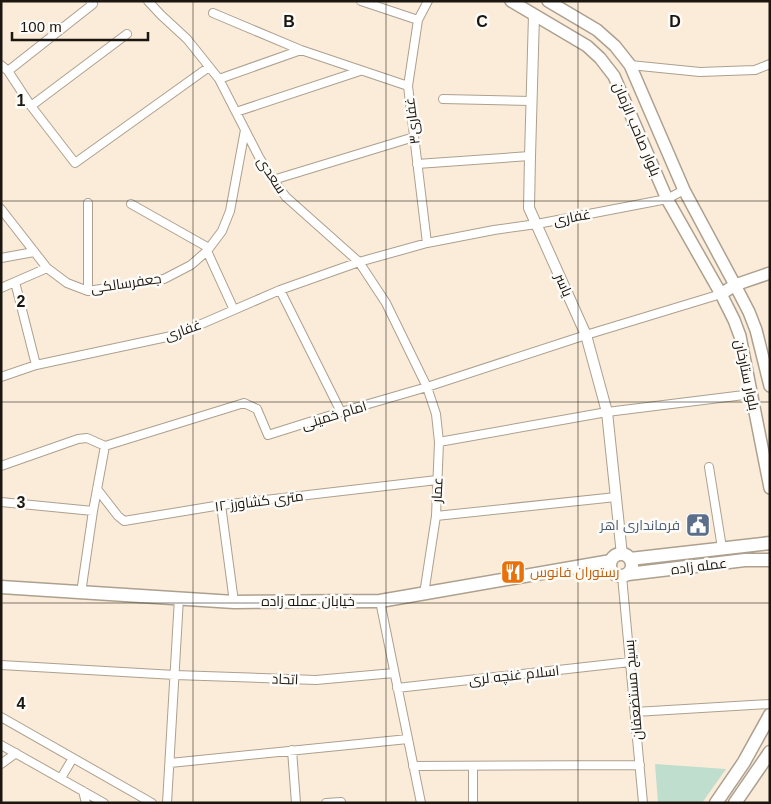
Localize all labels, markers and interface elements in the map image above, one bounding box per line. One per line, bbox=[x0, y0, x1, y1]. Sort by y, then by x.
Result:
scale bar bbox=[12, 10, 149, 42]
text: B bbox=[283, 13, 295, 30]
text: C bbox=[476, 13, 488, 30]
text: D bbox=[669, 13, 681, 30]
text: 100 m bbox=[20, 18, 62, 35]
street label: بلوار صاحب الزمان bbox=[610, 80, 664, 178]
text: 1 bbox=[17, 92, 26, 109]
street label: غفاری۳ bbox=[401, 97, 423, 145]
street label: سعدی bbox=[254, 154, 290, 196]
street label: غفاری bbox=[552, 206, 592, 228]
street label: جعفرسالکی bbox=[90, 270, 162, 296]
street label: یاسر bbox=[552, 270, 576, 299]
text: 2 bbox=[17, 293, 26, 310]
street label: غفاری bbox=[163, 316, 203, 344]
street label: بلوار ستارخان bbox=[732, 338, 762, 412]
street label: امام خمینی bbox=[299, 398, 369, 434]
street label: عمار bbox=[428, 477, 446, 504]
street label: ۱۲ متری کشاورز bbox=[214, 488, 304, 514]
text: 3 bbox=[17, 494, 26, 511]
public building icon: فرمانداری اهر bbox=[685, 512, 711, 538]
place label: فرمانداری اهر bbox=[599, 517, 680, 533]
street label: عمله زاده bbox=[670, 555, 728, 577]
restaurant icon: رستوران فانوس bbox=[500, 559, 526, 585]
place label: رستوران فانوس bbox=[530, 564, 620, 580]
street label: خیابان عمله زاده bbox=[261, 593, 355, 609]
street label: بسیج مستضعفان bbox=[621, 639, 646, 741]
street label: اسلام غنچه لری bbox=[468, 662, 560, 690]
street label: اتحاد bbox=[271, 671, 299, 687]
text: 4 bbox=[17, 695, 26, 712]

